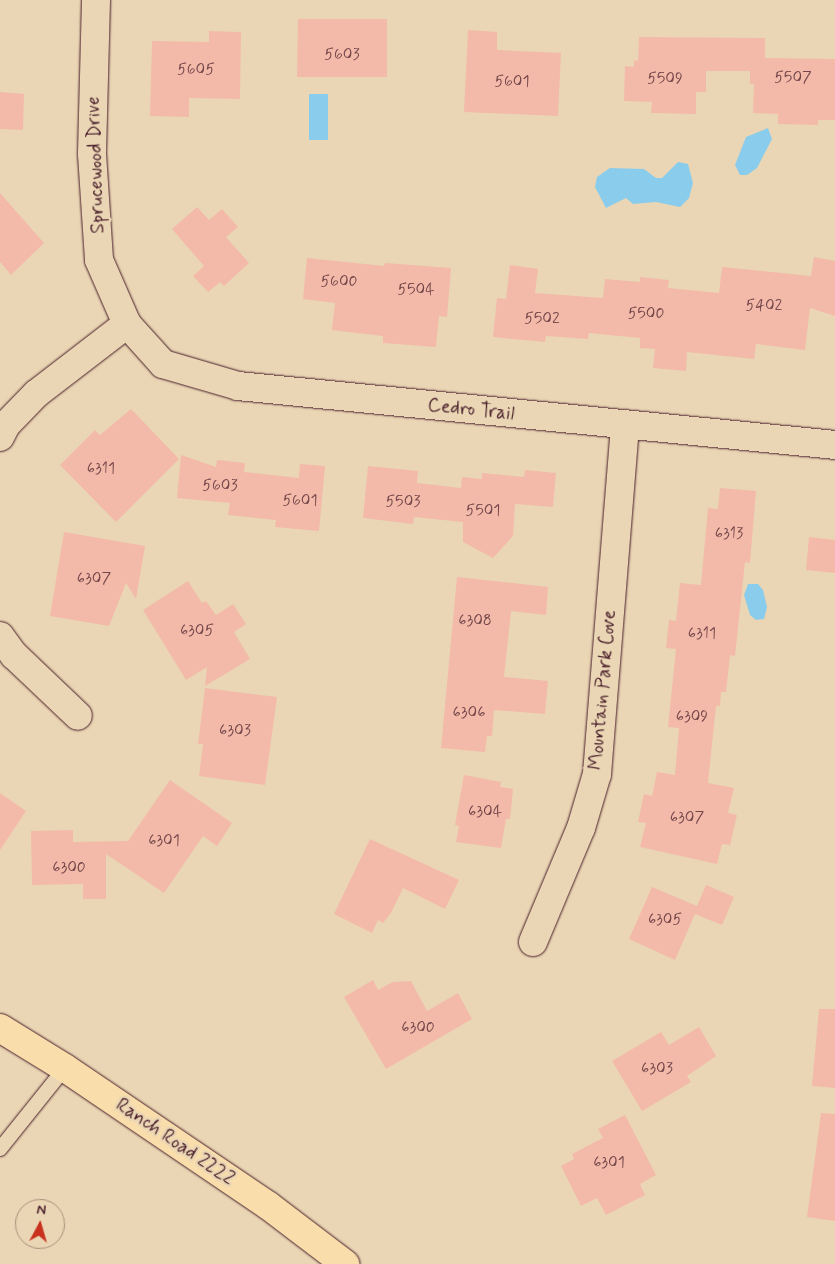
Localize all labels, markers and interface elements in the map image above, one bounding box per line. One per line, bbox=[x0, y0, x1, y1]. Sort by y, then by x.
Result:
house number: 5603 bbox=[324, 45, 360, 65]
house number: 5605 bbox=[177, 60, 215, 80]
house number: 5507 bbox=[774, 68, 812, 88]
house number: 5509 bbox=[647, 69, 683, 89]
house number: 5601 bbox=[494, 72, 530, 92]
street label: Sprucewood Drive bbox=[82, 96, 110, 234]
house number: 5600 bbox=[320, 272, 358, 292]
house number: 5504 bbox=[397, 280, 435, 300]
house number: 5402 bbox=[746, 296, 782, 316]
house number: 5500 bbox=[628, 304, 664, 324]
house number: 5502 bbox=[524, 309, 560, 329]
street label: Cedro Trail bbox=[427, 394, 515, 426]
house number: 6311 bbox=[87, 459, 115, 479]
house number: 5603 bbox=[202, 476, 238, 496]
house number: 5601 bbox=[282, 491, 318, 511]
house number: 5503 bbox=[386, 492, 420, 512]
house number: 5501 bbox=[466, 501, 500, 521]
house number: 6313 bbox=[715, 524, 743, 544]
house number: 6307 bbox=[77, 569, 111, 589]
street label: Mountain Park Cove bbox=[585, 608, 621, 772]
house number: 6308 bbox=[458, 611, 492, 631]
house number: 6305 bbox=[180, 621, 214, 641]
house number: 6311 bbox=[688, 624, 716, 644]
house number: 6306 bbox=[453, 703, 485, 723]
house number: 6309 bbox=[676, 707, 708, 727]
house number: 6303 bbox=[219, 721, 251, 741]
house number: 6304 bbox=[468, 802, 502, 822]
house number: 6307 bbox=[670, 808, 704, 828]
house number: 6301 bbox=[148, 831, 180, 851]
house number: 6300 bbox=[52, 858, 86, 878]
house number: 6305 bbox=[648, 910, 682, 930]
house number: 6300 bbox=[401, 1018, 435, 1038]
house number: 6303 bbox=[641, 1059, 673, 1079]
street label: Ranch Road 2222 bbox=[111, 1094, 239, 1190]
house number: 6301 bbox=[593, 1153, 625, 1173]
north arrow bbox=[15, 1199, 65, 1249]
text: N bbox=[36, 1201, 47, 1220]

